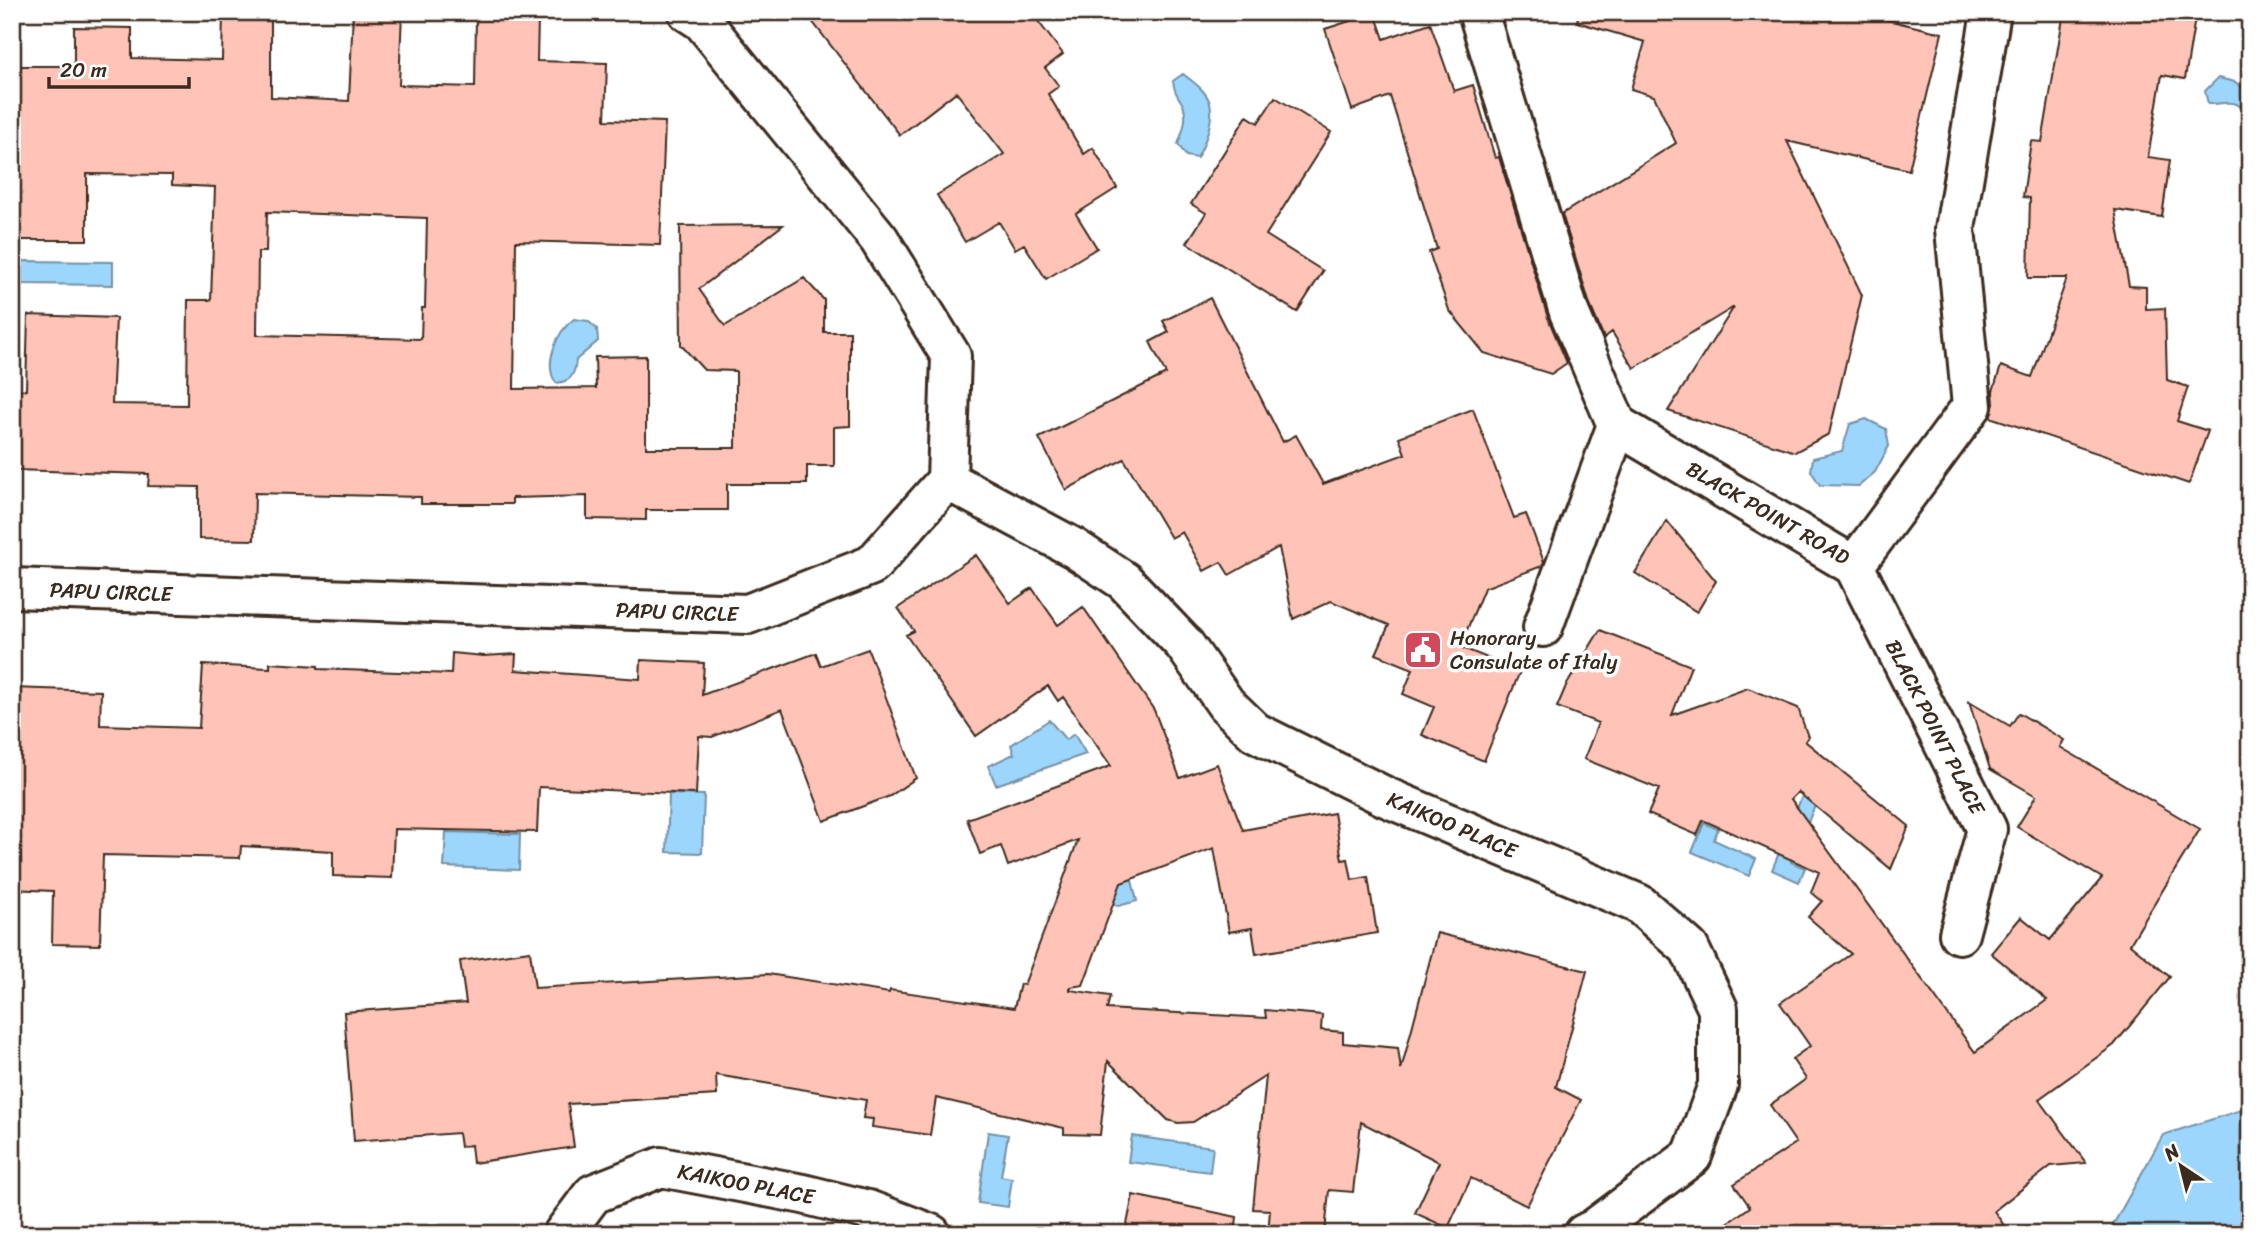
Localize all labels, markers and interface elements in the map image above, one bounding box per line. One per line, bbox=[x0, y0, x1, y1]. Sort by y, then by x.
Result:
scale bar bbox=[49, 46, 189, 90]
text: 20 m bbox=[60, 51, 107, 89]
street label: BLACK POINT ROAD bbox=[1679, 450, 1858, 576]
street label: PAPU CIRCLE bbox=[49, 571, 174, 613]
street label: PAPU CIRCLE bbox=[615, 591, 740, 633]
place label: Honorary Consulate of Italy bbox=[1450, 619, 1618, 681]
public building icon: Honorary Consulate of Italy bbox=[1402, 629, 1444, 671]
street label: BLACK POINT PLACE bbox=[1874, 633, 1996, 823]
street label: KAIKOO PLACE bbox=[1381, 780, 1524, 870]
north arrow bbox=[2146, 1130, 2216, 1200]
text: N bbox=[2156, 1135, 2187, 1170]
street label: KAIKOO PLACE bbox=[674, 1152, 819, 1216]

